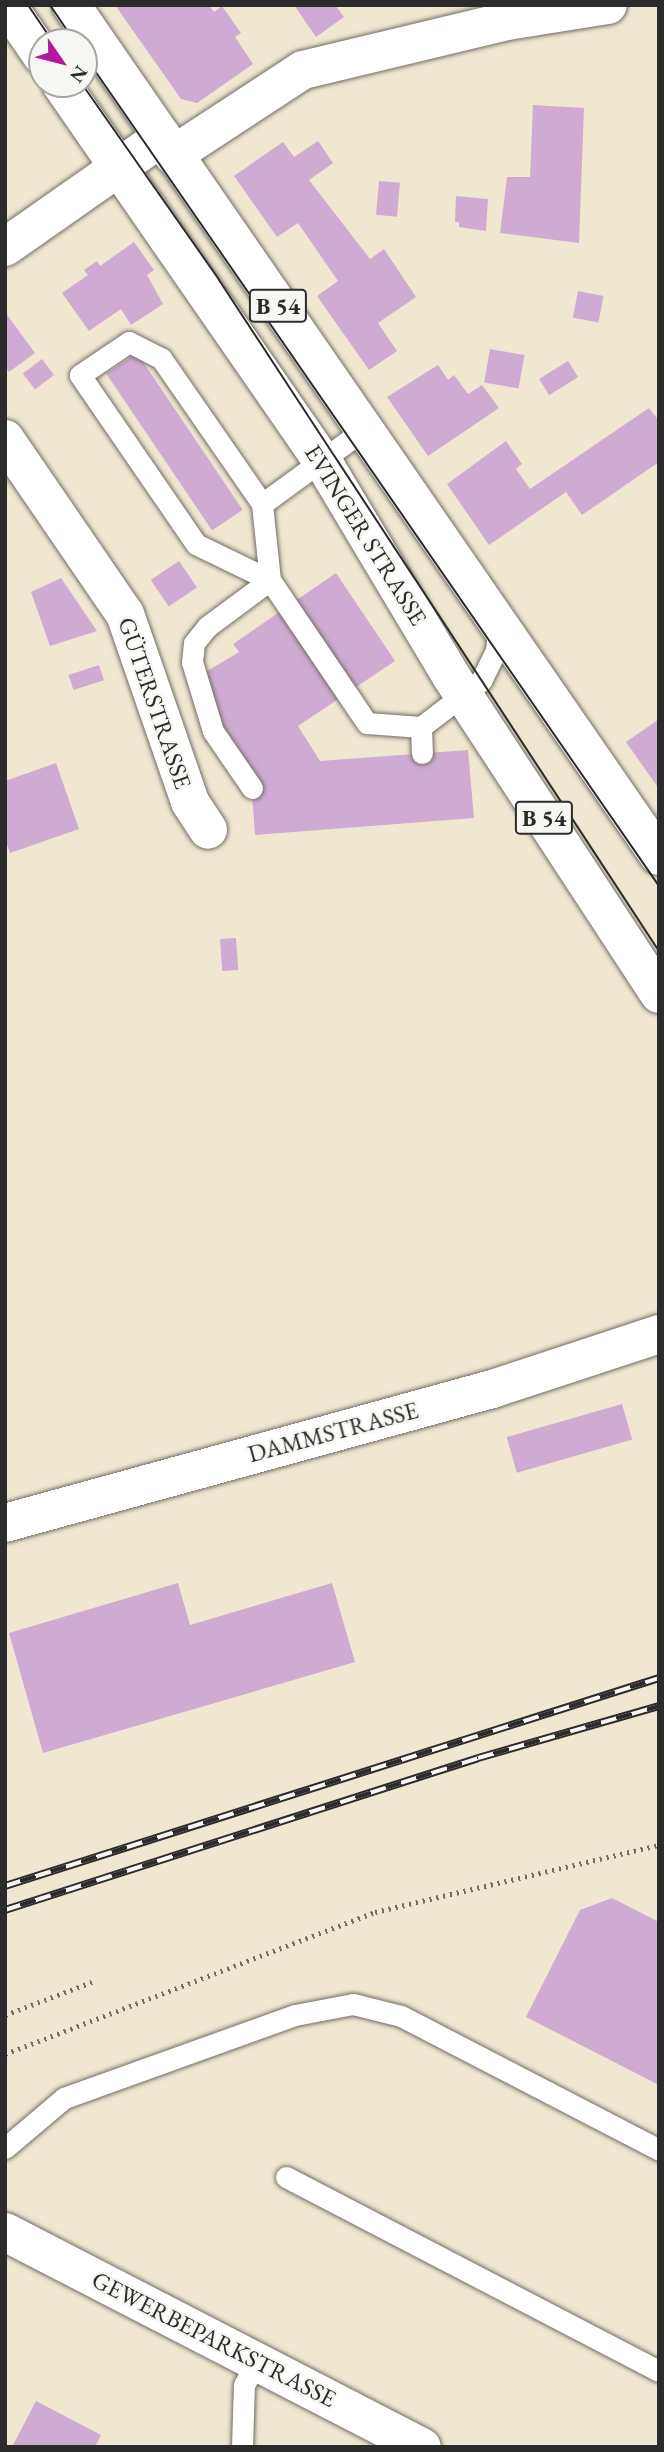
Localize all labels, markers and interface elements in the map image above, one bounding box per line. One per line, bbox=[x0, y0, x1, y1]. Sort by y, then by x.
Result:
north arrow bbox=[28, 28, 98, 98]
text: N bbox=[64, 61, 94, 88]
road number: B 54 bbox=[248, 286, 308, 326]
street label: EVINGER STRASSE bbox=[299, 439, 433, 631]
street label: GÜTERSTRASSE bbox=[112, 613, 198, 793]
road number: B 54 bbox=[514, 798, 574, 838]
street label: DAMMSTRASSE bbox=[245, 1395, 421, 1469]
street label: GEWERBEPARKSTRASSE bbox=[87, 2265, 341, 2413]

